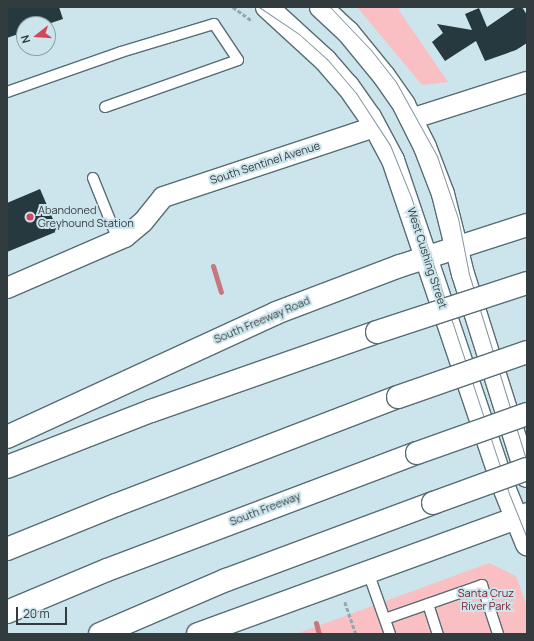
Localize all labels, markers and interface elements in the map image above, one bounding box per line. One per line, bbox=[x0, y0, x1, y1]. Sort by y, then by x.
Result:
north arrow bbox=[16, 16, 56, 56]
text: N bbox=[17, 33, 33, 45]
street label: South Sentinel Avenue bbox=[208, 139, 322, 187]
place label: Abandoned Greyhound Station bbox=[38, 204, 134, 230]
street label: West Cushing Street bbox=[404, 206, 450, 310]
marker: Abandoned Greyhound Station bbox=[25, 212, 35, 222]
street label: South Freeway Road bbox=[212, 294, 312, 346]
street label: South Freeway bbox=[228, 489, 302, 529]
park label: Santa Cruz River Park bbox=[458, 587, 514, 613]
scale bar bbox=[18, 599, 69, 625]
text: 20 m bbox=[23, 605, 50, 622]

